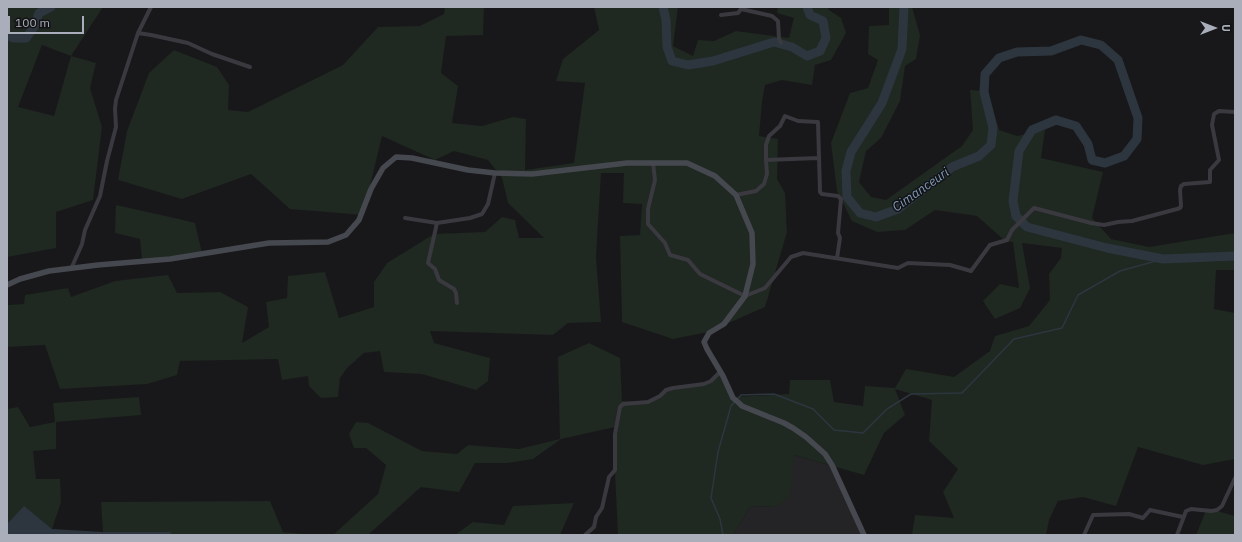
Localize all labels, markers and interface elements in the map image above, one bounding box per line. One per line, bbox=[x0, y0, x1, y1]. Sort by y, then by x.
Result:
scale bar bbox=[10, 8, 86, 34]
north arrow bbox=[1194, 8, 1234, 48]
text: 100 m bbox=[15, 15, 50, 30]
text: U bbox=[1219, 24, 1233, 32]
water label: Cimanceuri bbox=[890, 165, 952, 215]

